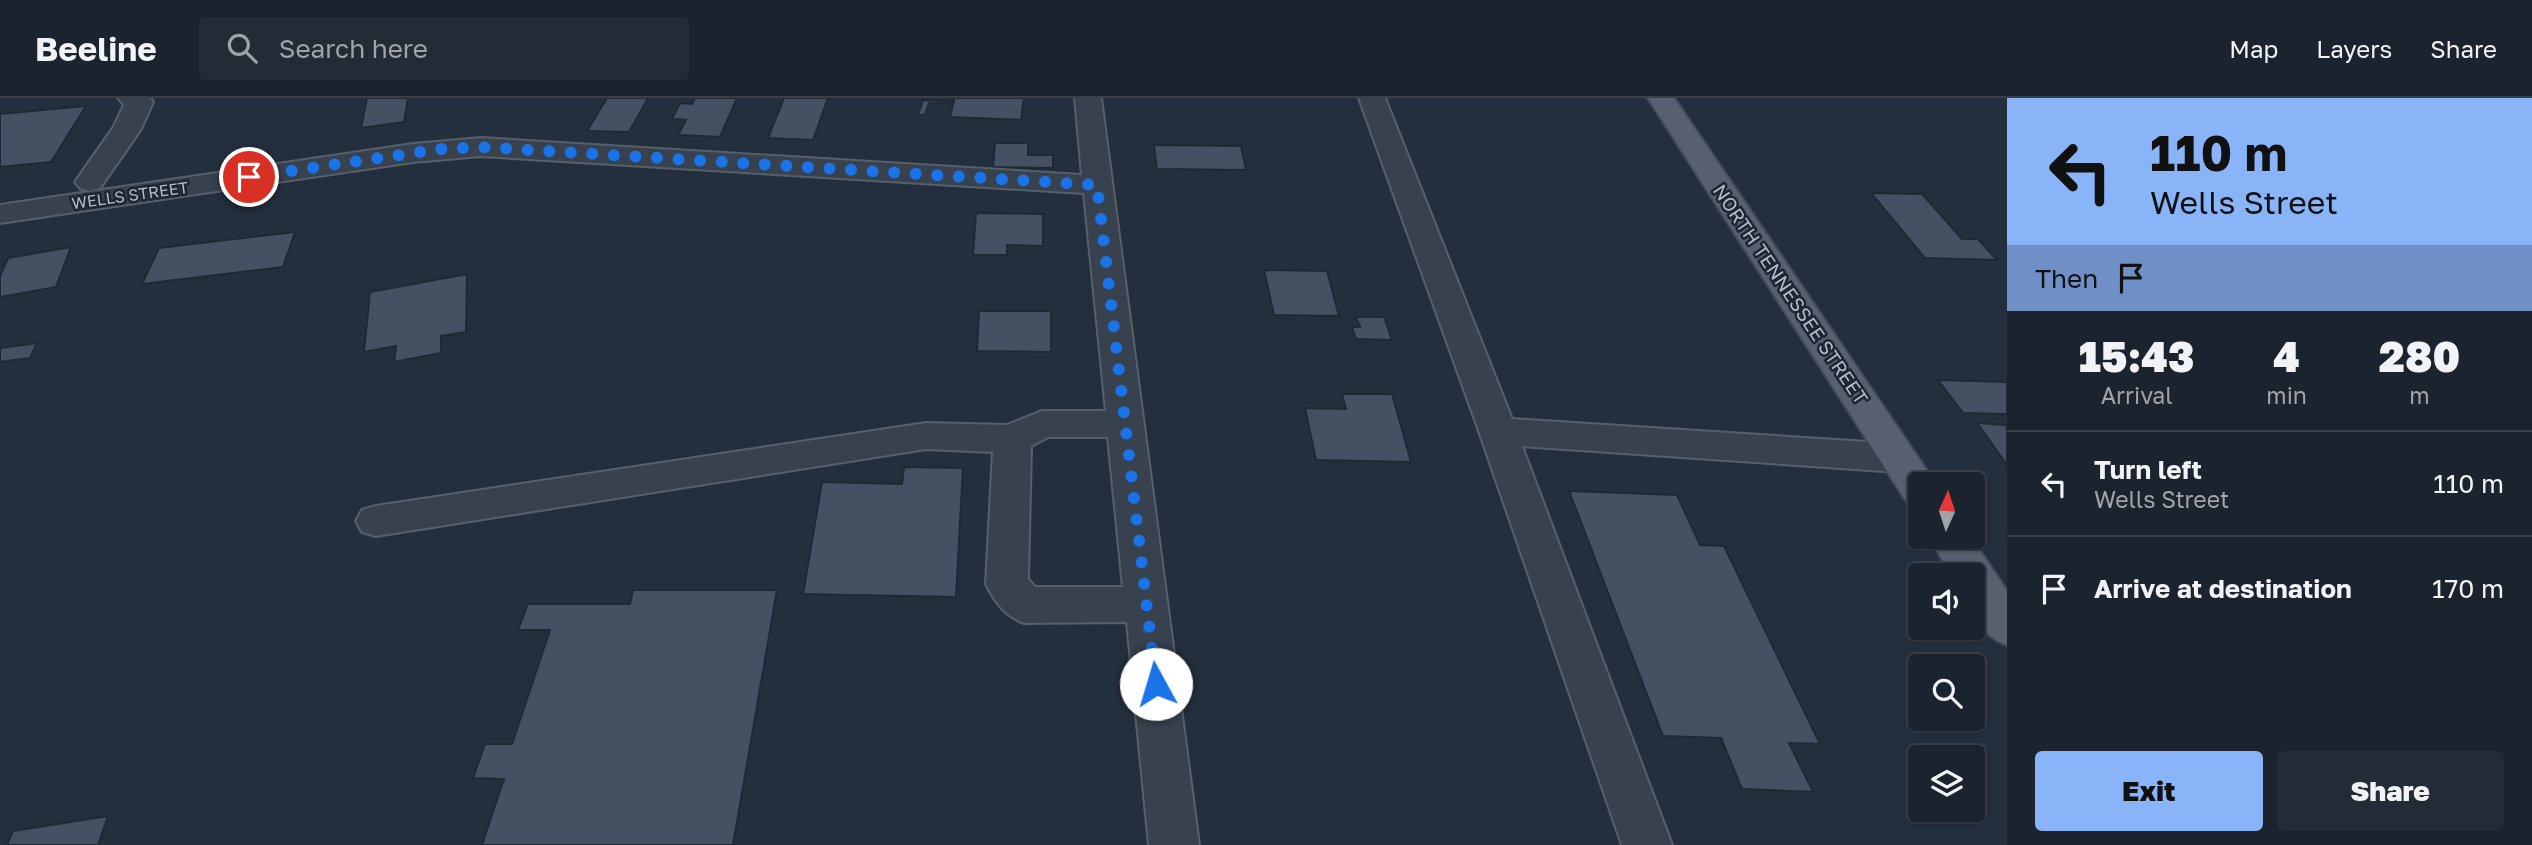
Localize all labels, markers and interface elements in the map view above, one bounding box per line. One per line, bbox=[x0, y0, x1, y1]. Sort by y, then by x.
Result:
search box bbox=[199, 17, 689, 80]
text: Beeline bbox=[35, 29, 157, 68]
icon: search bbox=[223, 29, 261, 67]
text: Search here bbox=[279, 33, 428, 64]
text: Map bbox=[2229, 34, 2278, 63]
text: Layers bbox=[2316, 34, 2392, 63]
text: Share bbox=[2430, 34, 2497, 63]
text: 110 m bbox=[2150, 123, 2287, 182]
icon: left bbox=[2035, 126, 2126, 217]
pin bbox=[219, 147, 279, 207]
icon: arrive bbox=[230, 158, 268, 196]
street label: WELLS STREET bbox=[70, 177, 190, 213]
street label: NORTH TENNESSEE STREET bbox=[1709, 180, 1873, 408]
text: Wells Street bbox=[2150, 183, 2338, 221]
icon: arrive bbox=[2112, 259, 2150, 297]
text: Then bbox=[2035, 263, 2098, 294]
text: 15:43 bbox=[2079, 331, 2194, 381]
text: 4 bbox=[2273, 331, 2300, 381]
text: 280 bbox=[2379, 331, 2460, 381]
text: Arrival bbox=[2101, 381, 2173, 409]
text: min bbox=[2266, 381, 2307, 409]
text: m bbox=[2409, 381, 2430, 409]
text: Turn left bbox=[2094, 454, 2202, 485]
icon: left bbox=[2035, 465, 2073, 503]
text: 110 m bbox=[2433, 468, 2504, 499]
north arrow bbox=[1908, 472, 1984, 550]
map controls bbox=[1908, 472, 1985, 822]
text: Wells Street bbox=[2094, 485, 2229, 513]
button: sound bbox=[1908, 563, 1985, 640]
icon: arrive bbox=[2035, 570, 2073, 608]
text: Arrive at destination bbox=[2094, 573, 2352, 604]
text: 170 m bbox=[2432, 573, 2504, 604]
position arrow bbox=[1119, 647, 1193, 721]
button: search bbox=[1908, 654, 1985, 731]
button: layers bbox=[1908, 745, 1985, 822]
button: Exit bbox=[2035, 751, 2263, 831]
button: Share bbox=[2277, 751, 2504, 831]

